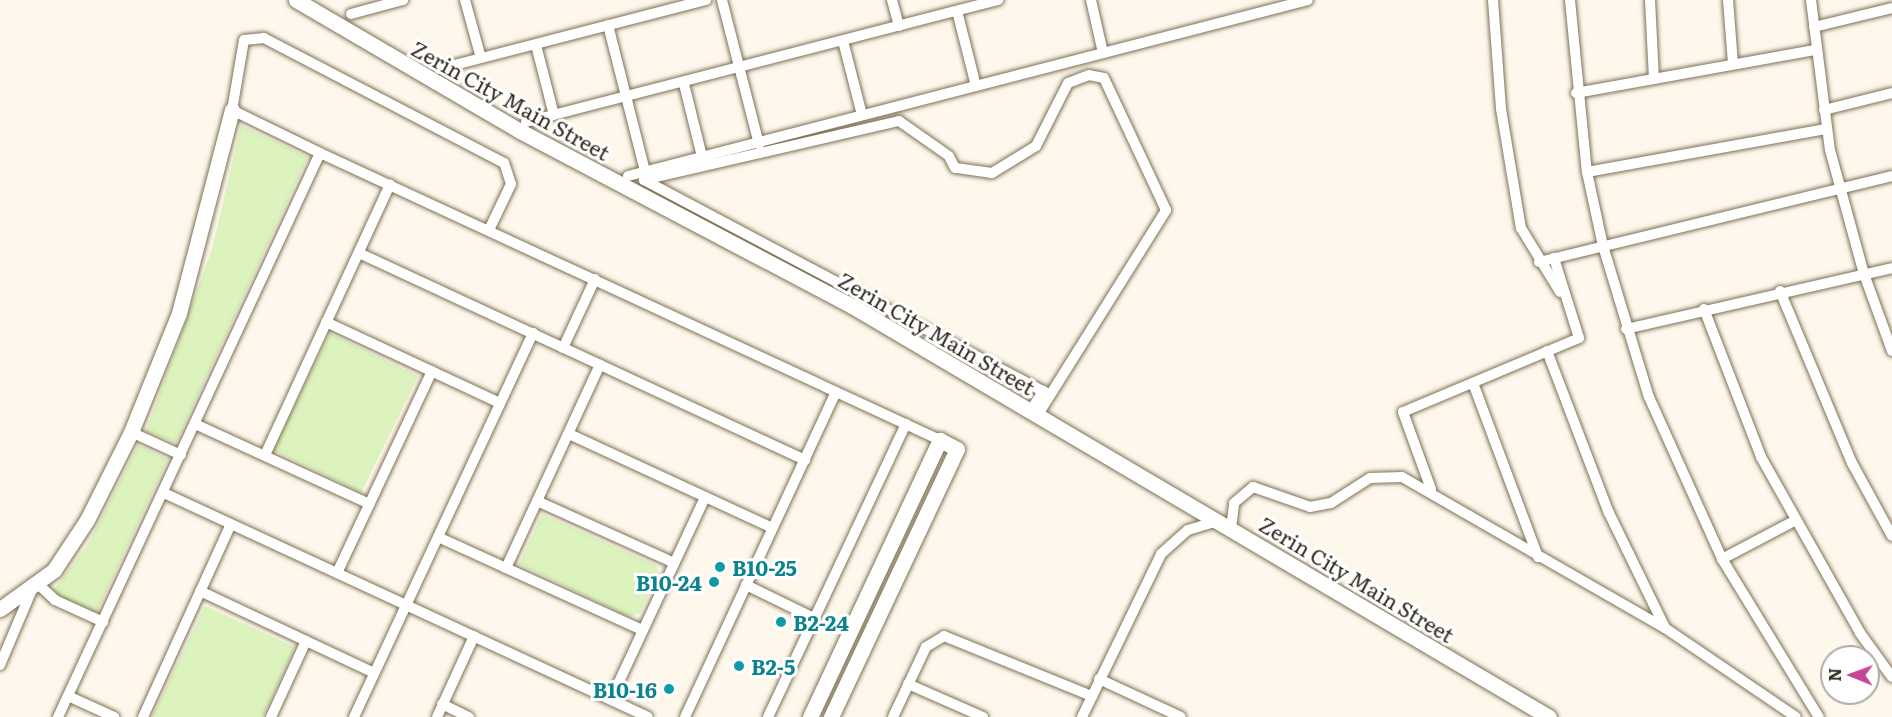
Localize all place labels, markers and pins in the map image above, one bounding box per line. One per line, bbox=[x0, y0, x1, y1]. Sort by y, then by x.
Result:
place label: B10-25 bbox=[732, 554, 797, 580]
marker: B10-25 bbox=[713, 560, 727, 574]
place label: B10-24 bbox=[636, 569, 702, 595]
marker: B10-24 bbox=[707, 575, 721, 589]
place label: B2-24 bbox=[793, 609, 849, 635]
marker: B2-24 bbox=[774, 615, 788, 629]
place label: B2-5 bbox=[751, 653, 795, 679]
marker: B2-5 bbox=[732, 659, 746, 673]
place label: B10-16 bbox=[593, 676, 657, 702]
marker: B10-16 bbox=[662, 682, 676, 696]

